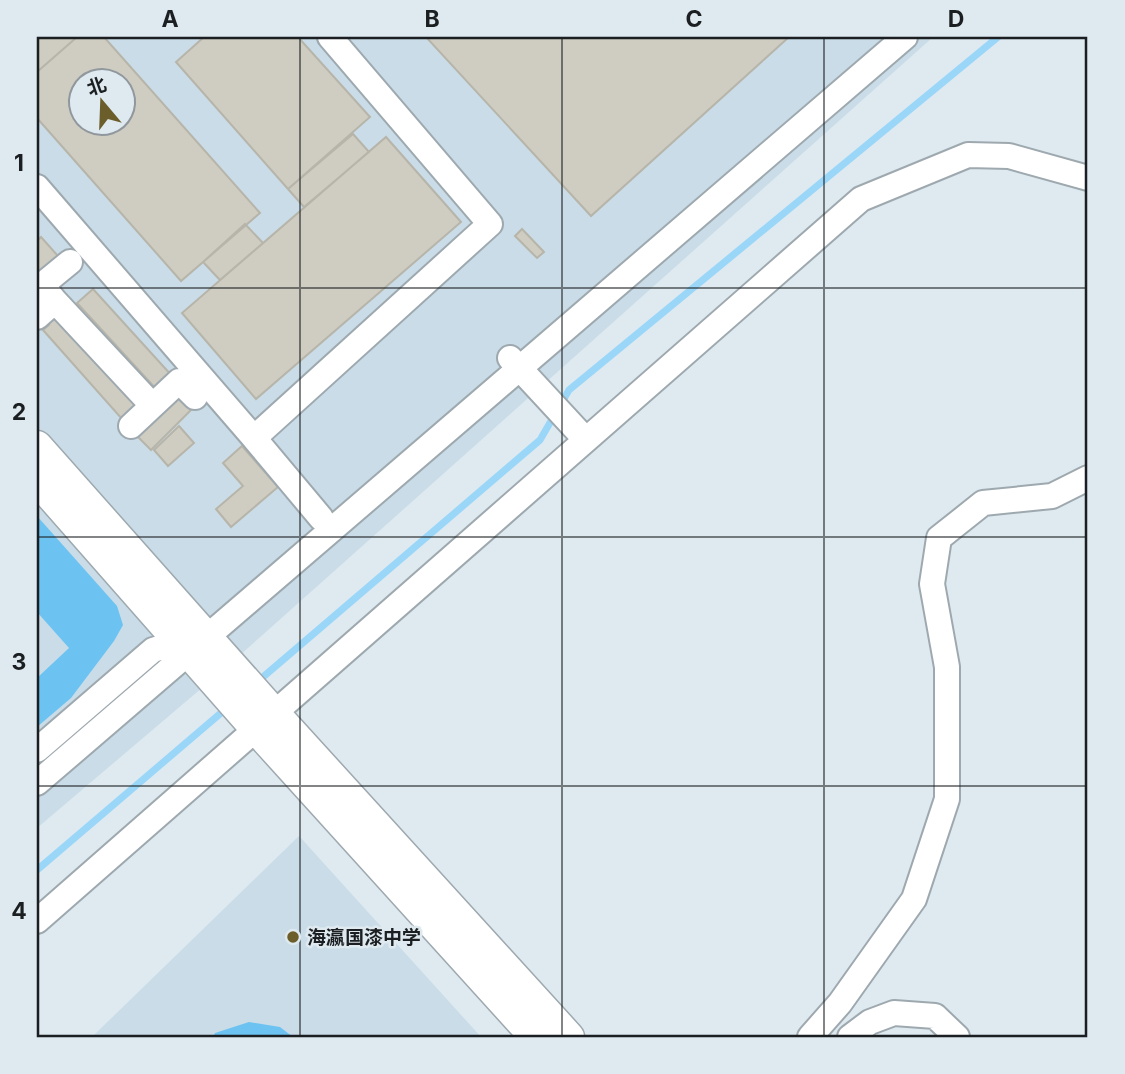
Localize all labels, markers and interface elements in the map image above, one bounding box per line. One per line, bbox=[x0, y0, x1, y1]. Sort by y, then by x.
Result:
text: A bbox=[161, 5, 179, 33]
text: B bbox=[424, 5, 440, 33]
text: C bbox=[685, 5, 703, 33]
text: D bbox=[948, 5, 964, 33]
north arrow bbox=[66, 66, 136, 136]
text: 北 bbox=[84, 72, 109, 100]
text: 1 bbox=[14, 149, 24, 177]
text: 2 bbox=[12, 398, 26, 426]
text: 3 bbox=[12, 648, 26, 676]
text: 4 bbox=[11, 897, 27, 925]
place label: 海瀛国漆中学 bbox=[307, 926, 421, 949]
marker: 海瀛国漆中学 bbox=[285, 929, 301, 945]

